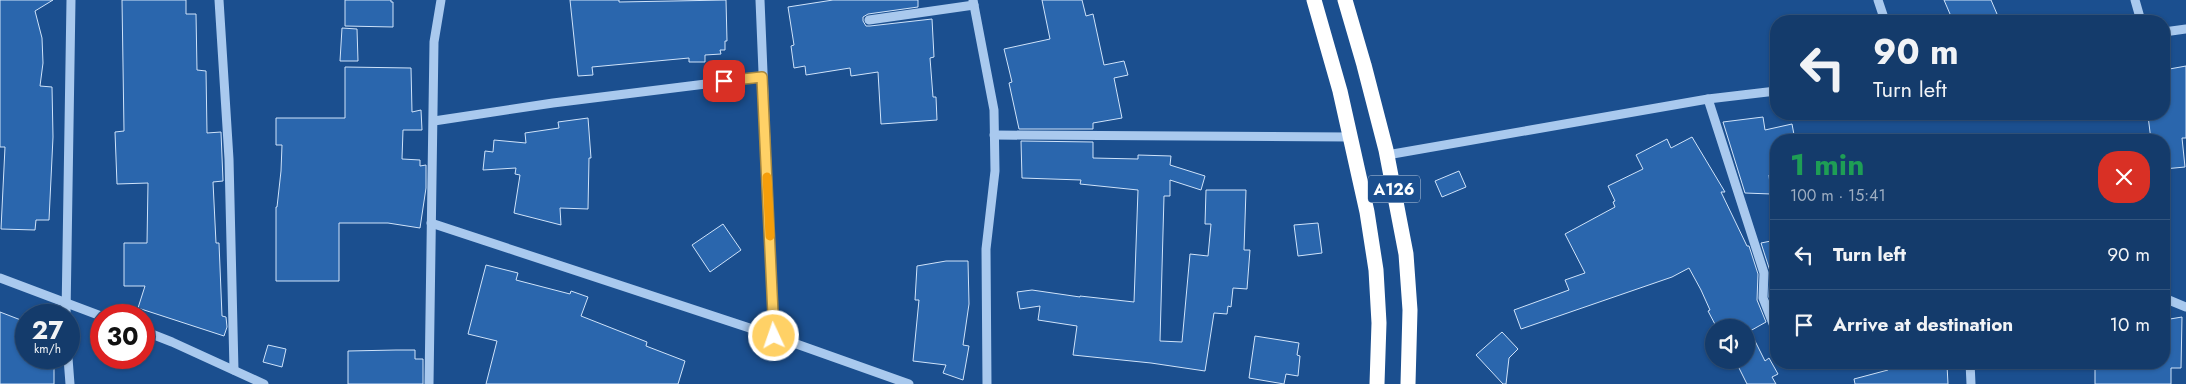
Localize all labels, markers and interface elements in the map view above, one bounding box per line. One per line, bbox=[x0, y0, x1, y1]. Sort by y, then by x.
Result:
text: 90 m bbox=[1873, 27, 1959, 77]
icon: left bbox=[1790, 35, 1855, 100]
pin bbox=[703, 60, 745, 102]
icon: arrive bbox=[710, 67, 738, 95]
text: Turn left bbox=[1873, 73, 1947, 105]
text: 1 min bbox=[1790, 143, 1864, 186]
button: close bbox=[2098, 151, 2150, 203]
road number: A126 bbox=[1368, 175, 1420, 202]
text: 100 m · 15:41 bbox=[1790, 184, 1886, 207]
icon: left bbox=[1790, 241, 1818, 269]
text: Turn left bbox=[1833, 241, 1906, 268]
text: 90 m bbox=[2107, 241, 2150, 268]
speed limit sign: 30 bbox=[90, 304, 155, 369]
position arrow bbox=[747, 309, 799, 361]
icon: arrive bbox=[1790, 311, 1818, 339]
text: Arrive at destination bbox=[1833, 311, 2013, 338]
text: 10 m bbox=[2110, 311, 2150, 338]
text: 27 bbox=[32, 312, 63, 348]
map controls bbox=[1705, 319, 1755, 369]
button: sound bbox=[1705, 319, 1755, 369]
text: km/h bbox=[34, 340, 61, 358]

